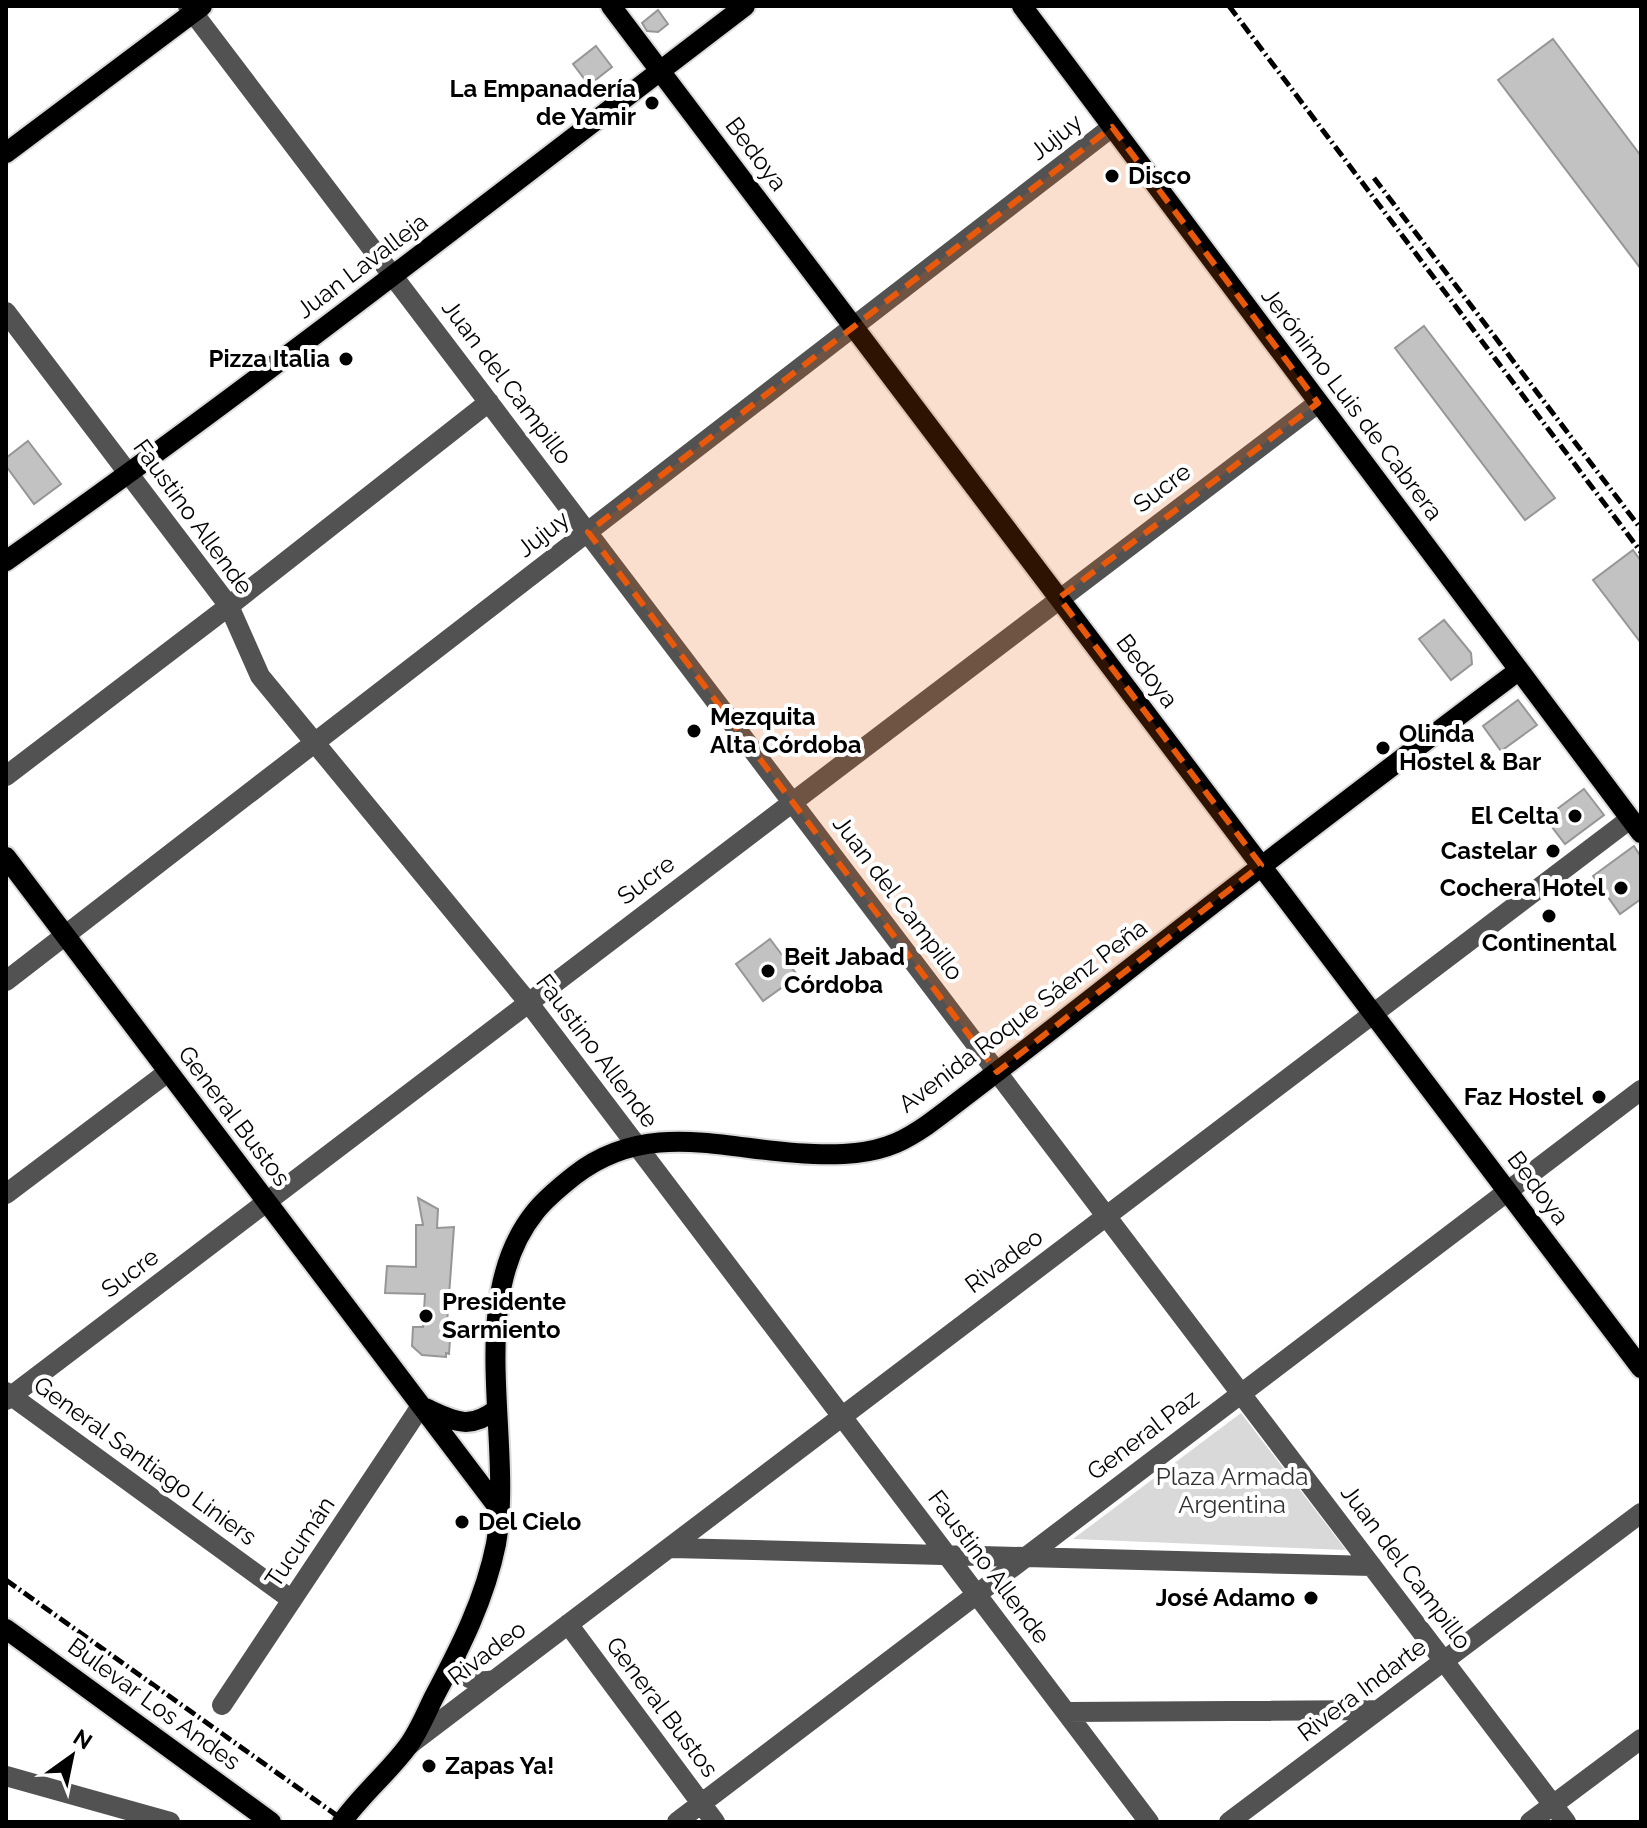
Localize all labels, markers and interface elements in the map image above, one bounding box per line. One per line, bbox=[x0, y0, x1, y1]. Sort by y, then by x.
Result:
place label: La Empanadería de Yamir bbox=[449, 74, 636, 131]
marker: La Empanadería de Yamir bbox=[643, 94, 661, 112]
street label: Jujuy bbox=[1024, 107, 1088, 166]
street label: Bedoya bbox=[719, 111, 793, 196]
place label: Disco bbox=[1128, 161, 1191, 190]
marker: Disco bbox=[1103, 167, 1121, 185]
street label: Juan Lavalleja bbox=[290, 207, 433, 324]
street label: Jerónimo Luis de Cabrera bbox=[1255, 282, 1449, 526]
street label: Juan del Campillo bbox=[436, 294, 579, 470]
place label: Pizza Italia bbox=[209, 344, 330, 373]
marker: Pizza Italia bbox=[337, 350, 355, 368]
street label: Faustino Allende bbox=[127, 433, 259, 600]
street label: Sucre bbox=[1127, 457, 1196, 518]
street label: Jujuy bbox=[511, 504, 575, 563]
street label: Bedoya bbox=[1110, 628, 1184, 713]
place label: Mezquita Alta Córdoba bbox=[710, 702, 862, 759]
place label: Olinda Hostel & Bar bbox=[1399, 719, 1541, 776]
marker: Mezquita Alta Córdoba bbox=[685, 722, 703, 740]
marker: Olinda Hostel & Bar bbox=[1374, 739, 1392, 757]
place label: El Celta bbox=[1471, 801, 1559, 830]
marker: El Celta bbox=[1566, 807, 1584, 825]
street label: Juan del Campillo bbox=[827, 810, 970, 986]
place label: Castelar bbox=[1441, 836, 1537, 865]
marker: Castelar bbox=[1544, 842, 1562, 860]
street label: Sucre bbox=[611, 849, 680, 910]
place label: Cochera Hotel bbox=[1440, 873, 1605, 902]
marker: Cochera Hotel bbox=[1612, 879, 1630, 897]
marker: Continental bbox=[1540, 907, 1558, 925]
street label: Avenida Roque Sáenz Peña bbox=[893, 913, 1153, 1119]
place label: Continental bbox=[1482, 928, 1617, 957]
place label: Beit Jabad Córdoba bbox=[784, 942, 905, 999]
marker: Beit Jabad Córdoba bbox=[759, 962, 777, 980]
street label: Faustino Allende bbox=[530, 968, 665, 1133]
street label: General Bustos bbox=[172, 1040, 297, 1192]
place label: Faz Hostel bbox=[1464, 1082, 1583, 1111]
marker: Faz Hostel bbox=[1590, 1088, 1608, 1106]
street label: Bedoya bbox=[1501, 1145, 1575, 1230]
street label: Rivadeo bbox=[959, 1222, 1048, 1299]
street label: Sucre bbox=[95, 1242, 164, 1303]
place label: Presidente Sarmiento bbox=[442, 1287, 566, 1344]
marker: Presidente Sarmiento bbox=[417, 1307, 435, 1325]
street label: General Santiago Liniers bbox=[28, 1370, 262, 1551]
street label: General Paz bbox=[1081, 1383, 1204, 1486]
park label: Plaza Armada Argentina bbox=[1156, 1462, 1308, 1519]
street label: Juan del Campillo bbox=[1335, 1479, 1478, 1655]
street label: Faustino Allende bbox=[922, 1484, 1057, 1649]
street label: Tucumán bbox=[259, 1491, 341, 1593]
place label: Del Cielo bbox=[478, 1507, 581, 1536]
marker: Del Cielo bbox=[453, 1513, 471, 1531]
place label: José Adamo bbox=[1156, 1583, 1295, 1612]
marker: José Adamo bbox=[1302, 1589, 1320, 1607]
street label: Rivadeo bbox=[442, 1614, 531, 1691]
street label: Bulevar Los Andes bbox=[62, 1631, 246, 1776]
street label: General Bustos bbox=[600, 1631, 725, 1783]
street label: Rivera Indarte bbox=[1292, 1632, 1432, 1747]
north arrow bbox=[32, 1716, 112, 1796]
text: N bbox=[69, 1724, 97, 1755]
place label: Zapas Ya! bbox=[445, 1751, 554, 1780]
marker: Zapas Ya! bbox=[420, 1757, 438, 1775]

